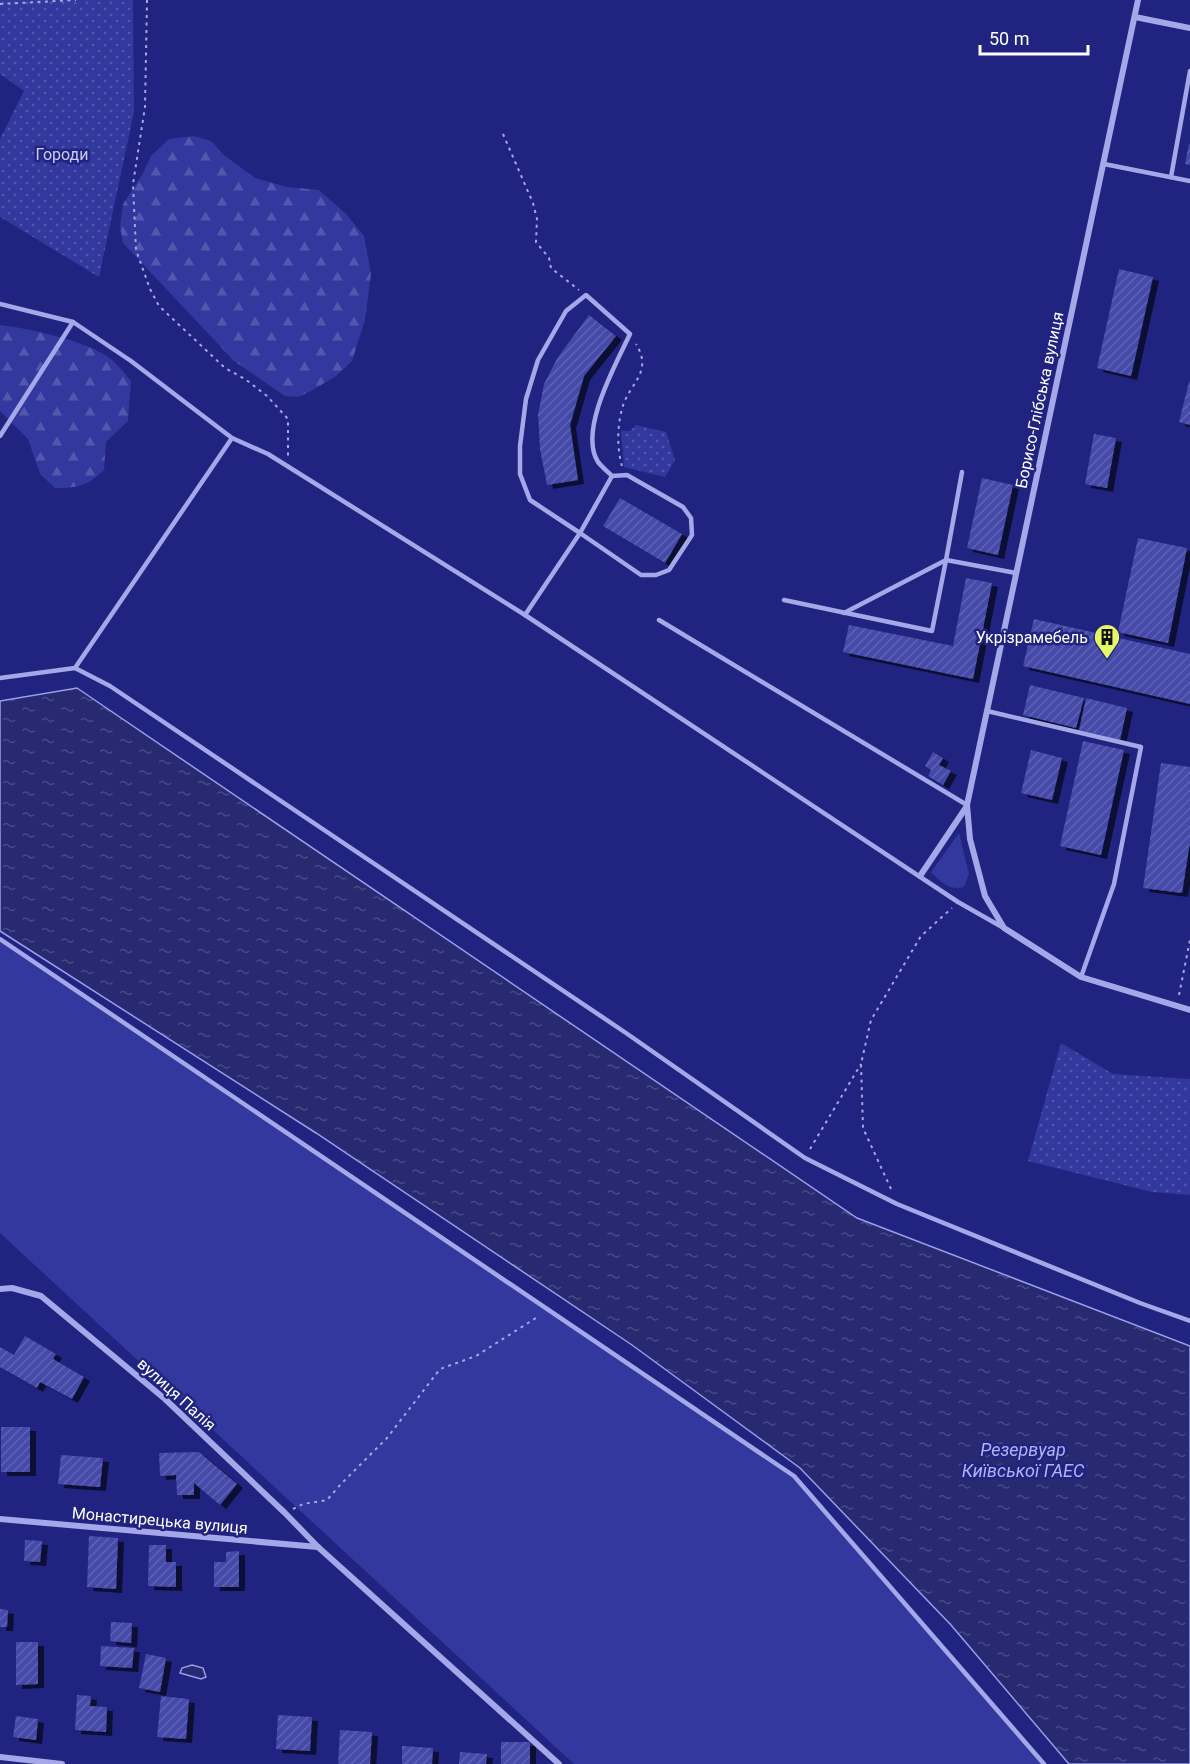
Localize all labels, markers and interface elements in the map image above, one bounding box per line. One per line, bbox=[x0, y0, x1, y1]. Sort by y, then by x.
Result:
scale bar bbox=[980, 18, 1088, 56]
text: 50 m bbox=[989, 28, 1029, 49]
park label: Городи bbox=[36, 145, 89, 164]
street label: Борисо-Глібська вулиця bbox=[1011, 310, 1067, 490]
building icon: Укрізрамебель bbox=[1092, 622, 1122, 660]
place label: Укрізрамебель bbox=[976, 628, 1088, 647]
street label: вулиця Палія bbox=[133, 1354, 220, 1435]
water label: Резервуар Київської ГАЕС bbox=[962, 1439, 1085, 1481]
street label: Монастирецька вулиця bbox=[71, 1503, 249, 1538]

